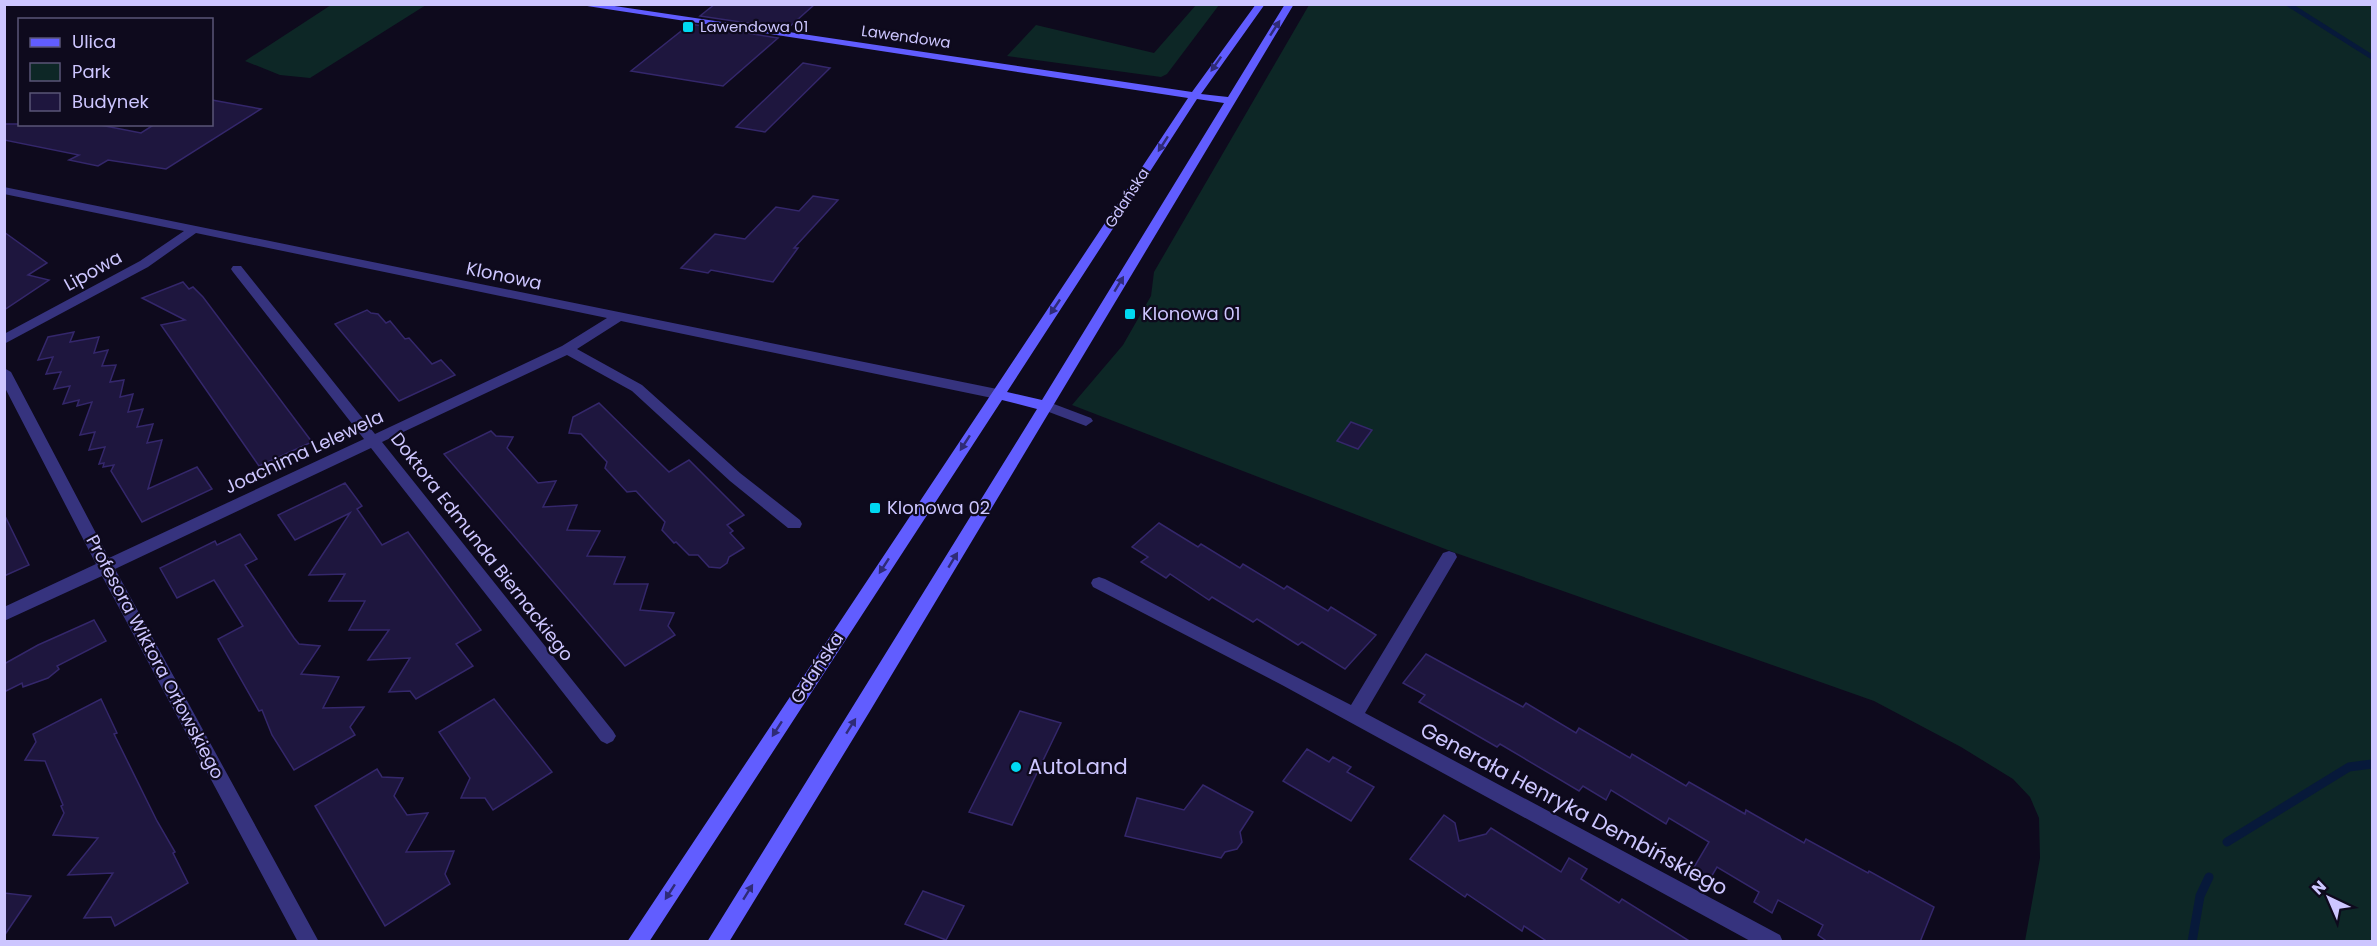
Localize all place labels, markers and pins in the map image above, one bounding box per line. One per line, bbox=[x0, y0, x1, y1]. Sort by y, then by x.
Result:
place label: Lawendowa 01 bbox=[700, 16, 808, 37]
marker: Lawendowa 01 bbox=[681, 20, 695, 34]
place label: Klonowa 01 bbox=[1142, 301, 1241, 326]
marker: Klonowa 01 bbox=[1123, 307, 1137, 321]
place label: Klonowa 02 bbox=[887, 495, 990, 520]
marker: Klonowa 02 bbox=[868, 501, 882, 515]
place label: AutoLand bbox=[1028, 752, 1128, 781]
marker: AutoLand bbox=[1009, 760, 1023, 774]

